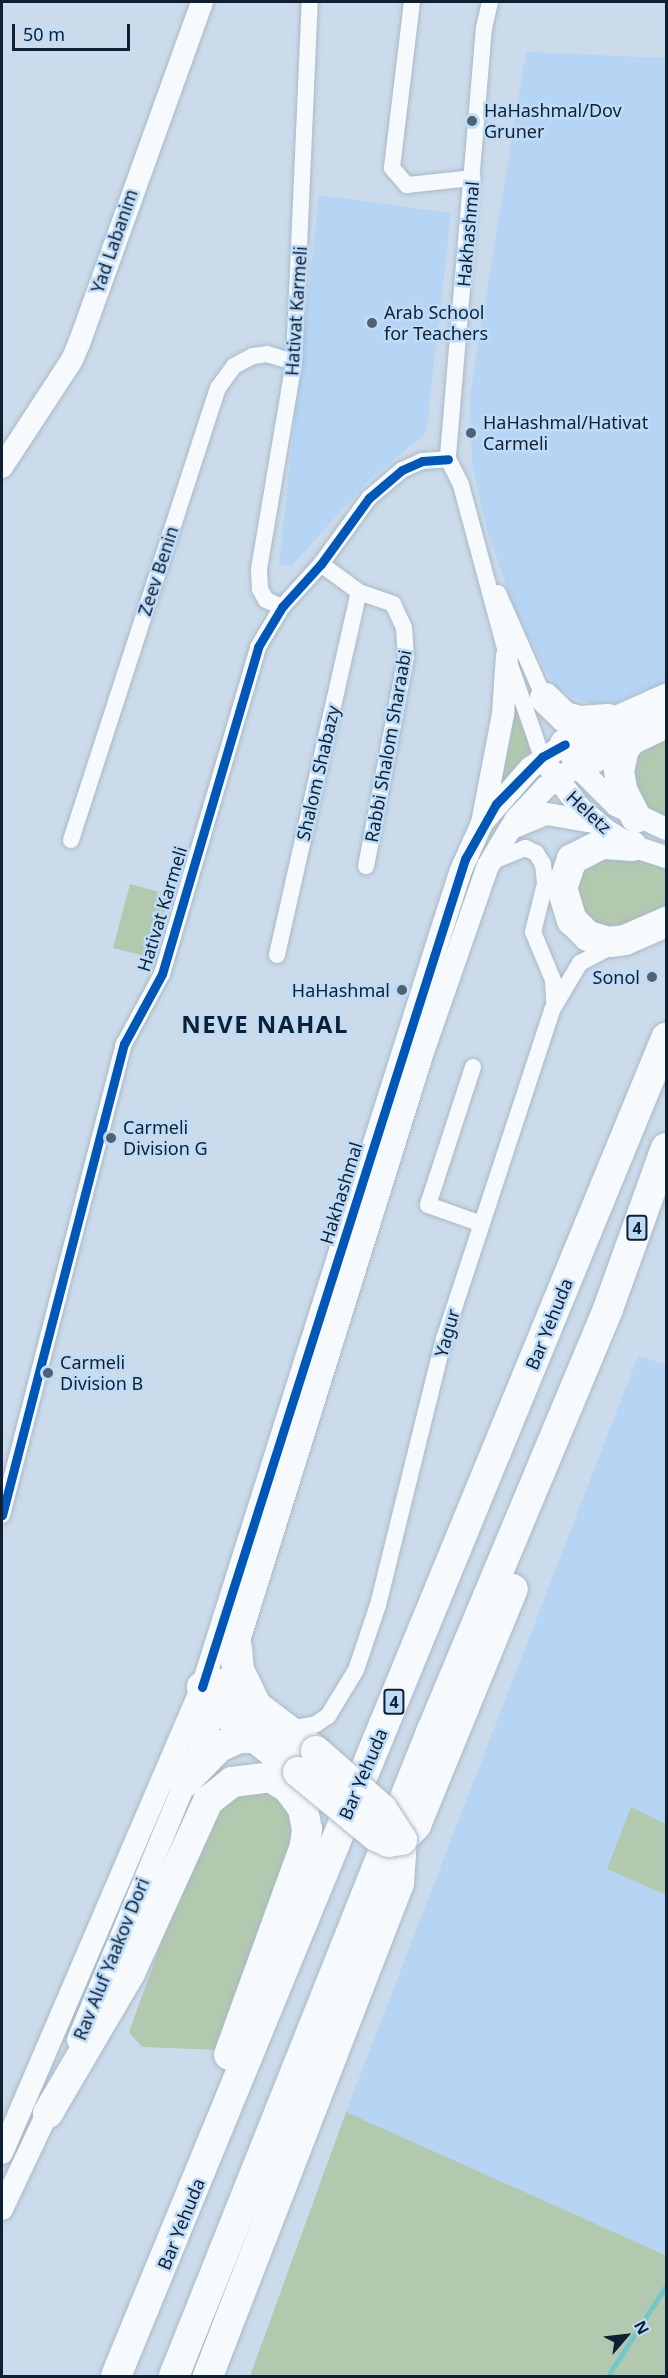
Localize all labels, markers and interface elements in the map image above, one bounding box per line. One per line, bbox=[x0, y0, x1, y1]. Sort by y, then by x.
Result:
scale bar bbox=[15, 12, 134, 50]
text: 50 m bbox=[23, 22, 65, 46]
place label: HaHashmal/Dov Gruner bbox=[484, 100, 622, 142]
marker: HaHashmal/Dov Gruner bbox=[465, 114, 479, 128]
street label: Hakhashmal bbox=[453, 180, 483, 288]
street label: Yad Labanim bbox=[86, 186, 142, 296]
street label: Hativat Karmeli bbox=[281, 245, 311, 377]
place label: Arab School for Teachers bbox=[384, 302, 488, 344]
marker: Arab School for Teachers bbox=[365, 316, 379, 330]
place label: HaHashmal/Hativat Carmeli bbox=[483, 412, 648, 454]
marker: HaHashmal/Hativat Carmeli bbox=[464, 426, 478, 440]
street label: Zeev Benin bbox=[133, 524, 183, 618]
street label: Rabbi Shalom Sharaabi bbox=[360, 648, 416, 844]
street label: Shalom Shabazy bbox=[292, 703, 344, 843]
street label: Heletz bbox=[562, 786, 616, 838]
street label: Hativat Karmeli bbox=[133, 844, 191, 974]
place label: Sonol bbox=[593, 966, 640, 988]
marker: Sonol bbox=[645, 970, 659, 984]
place label: HaHashmal bbox=[292, 979, 390, 1001]
marker: HaHashmal bbox=[395, 983, 409, 997]
district label: NEVE NAHAL bbox=[181, 1010, 349, 1038]
place label: Carmeli Division G bbox=[123, 1117, 208, 1160]
marker: Carmeli Division G bbox=[104, 1131, 118, 1145]
street label: Hakhashmal bbox=[315, 1139, 367, 1247]
road number: 4 bbox=[625, 1215, 649, 1241]
street label: Bar Yehuda bbox=[521, 1275, 577, 1373]
street label: Yagur bbox=[430, 1306, 464, 1360]
place label: Carmeli Division B bbox=[60, 1352, 143, 1394]
marker: Carmeli Division B bbox=[41, 1366, 55, 1380]
road number: 4 bbox=[382, 1689, 406, 1715]
street label: Bar Yehuda bbox=[334, 1725, 392, 1823]
street label: Rav Aluf Yaakov Dori bbox=[69, 1875, 153, 2043]
street label: Bar Yehuda bbox=[153, 2175, 209, 2273]
north arrow bbox=[596, 2306, 656, 2366]
text: N bbox=[629, 2317, 655, 2338]

